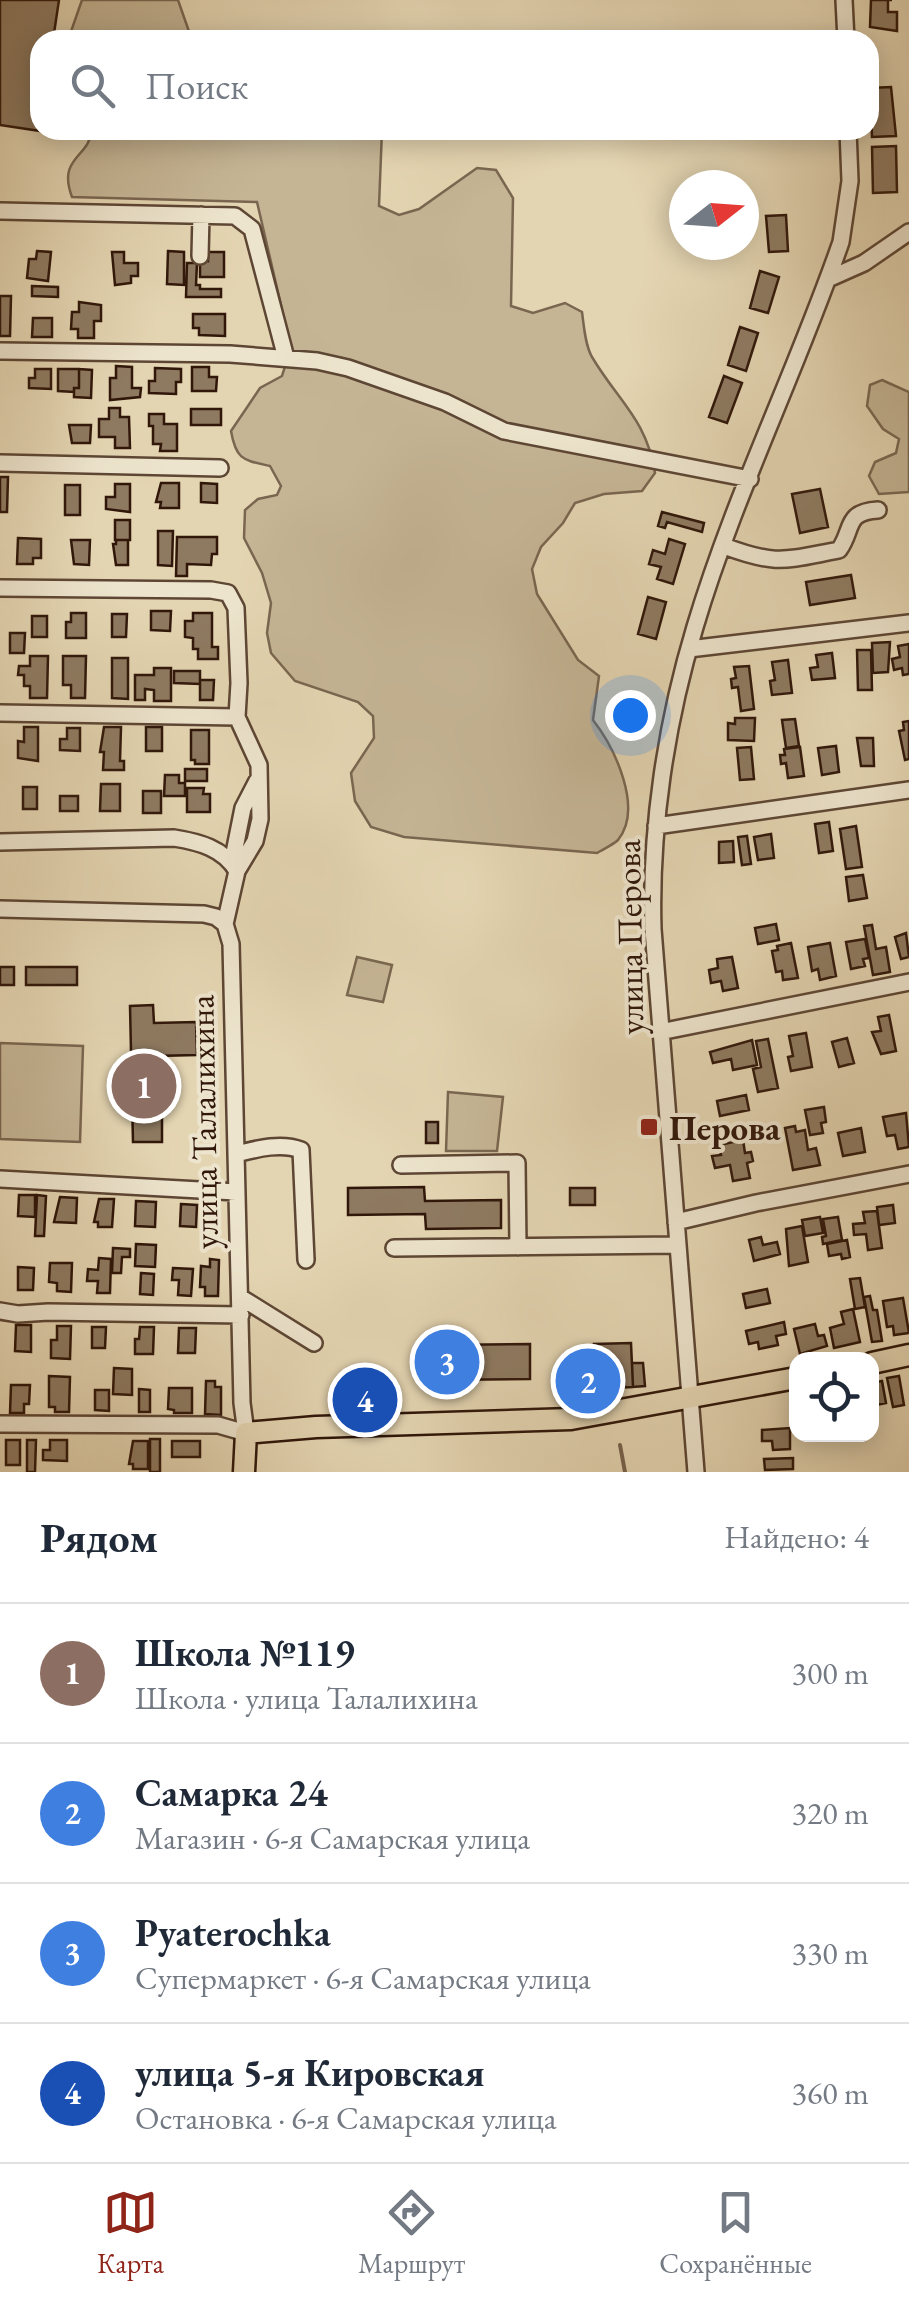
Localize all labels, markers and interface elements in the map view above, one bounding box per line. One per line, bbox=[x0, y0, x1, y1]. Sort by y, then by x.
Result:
search box bbox=[30, 30, 879, 140]
icon: search bbox=[65, 58, 120, 113]
text: Поиск bbox=[145, 61, 248, 110]
north arrow bbox=[669, 170, 759, 260]
your location bbox=[605, 690, 656, 741]
street label: улица Перова bbox=[605, 839, 654, 1035]
street label: улица Талалихина bbox=[178, 994, 229, 1250]
pin: 1 bbox=[112, 1048, 176, 1124]
place label: Перова bbox=[669, 1105, 781, 1150]
marker: Перова bbox=[638, 1116, 660, 1138]
pin: 3 bbox=[414, 1324, 480, 1400]
pin: 2 bbox=[556, 1344, 620, 1418]
map controls bbox=[789, 1352, 879, 1442]
button: locate bbox=[789, 1352, 879, 1442]
pin: 4 bbox=[332, 1362, 398, 1438]
text: Рядом bbox=[40, 1510, 158, 1565]
text: Найдено: 4 bbox=[724, 1516, 869, 1558]
text: Школа №119 bbox=[135, 1628, 355, 1677]
text: 1 bbox=[64, 1652, 81, 1694]
text: 300 m bbox=[792, 1652, 869, 1694]
text: Школа · улица Талалихина bbox=[135, 1677, 478, 1719]
text: Самарка 24 bbox=[135, 1768, 328, 1817]
text: 2 bbox=[64, 1792, 81, 1834]
text: 320 m bbox=[792, 1792, 869, 1834]
text: Магазин · 6-я Самарская улица bbox=[135, 1817, 530, 1859]
text: Pyaterochka bbox=[135, 1908, 331, 1957]
text: 3 bbox=[64, 1932, 81, 1974]
text: 330 m bbox=[792, 1932, 869, 1974]
text: Супермаркет · 6-я Самарская улица bbox=[135, 1957, 591, 1999]
text: улица 5-я Кировская bbox=[135, 2048, 485, 2097]
text: 4 bbox=[64, 2072, 81, 2114]
text: 360 m bbox=[792, 2072, 869, 2114]
text: Остановка · 6-я Самарская улица bbox=[135, 2097, 556, 2139]
tab: Карта bbox=[97, 2185, 164, 2281]
tab: Маршрут bbox=[358, 2185, 465, 2281]
tab: Сохранённые bbox=[659, 2185, 812, 2281]

